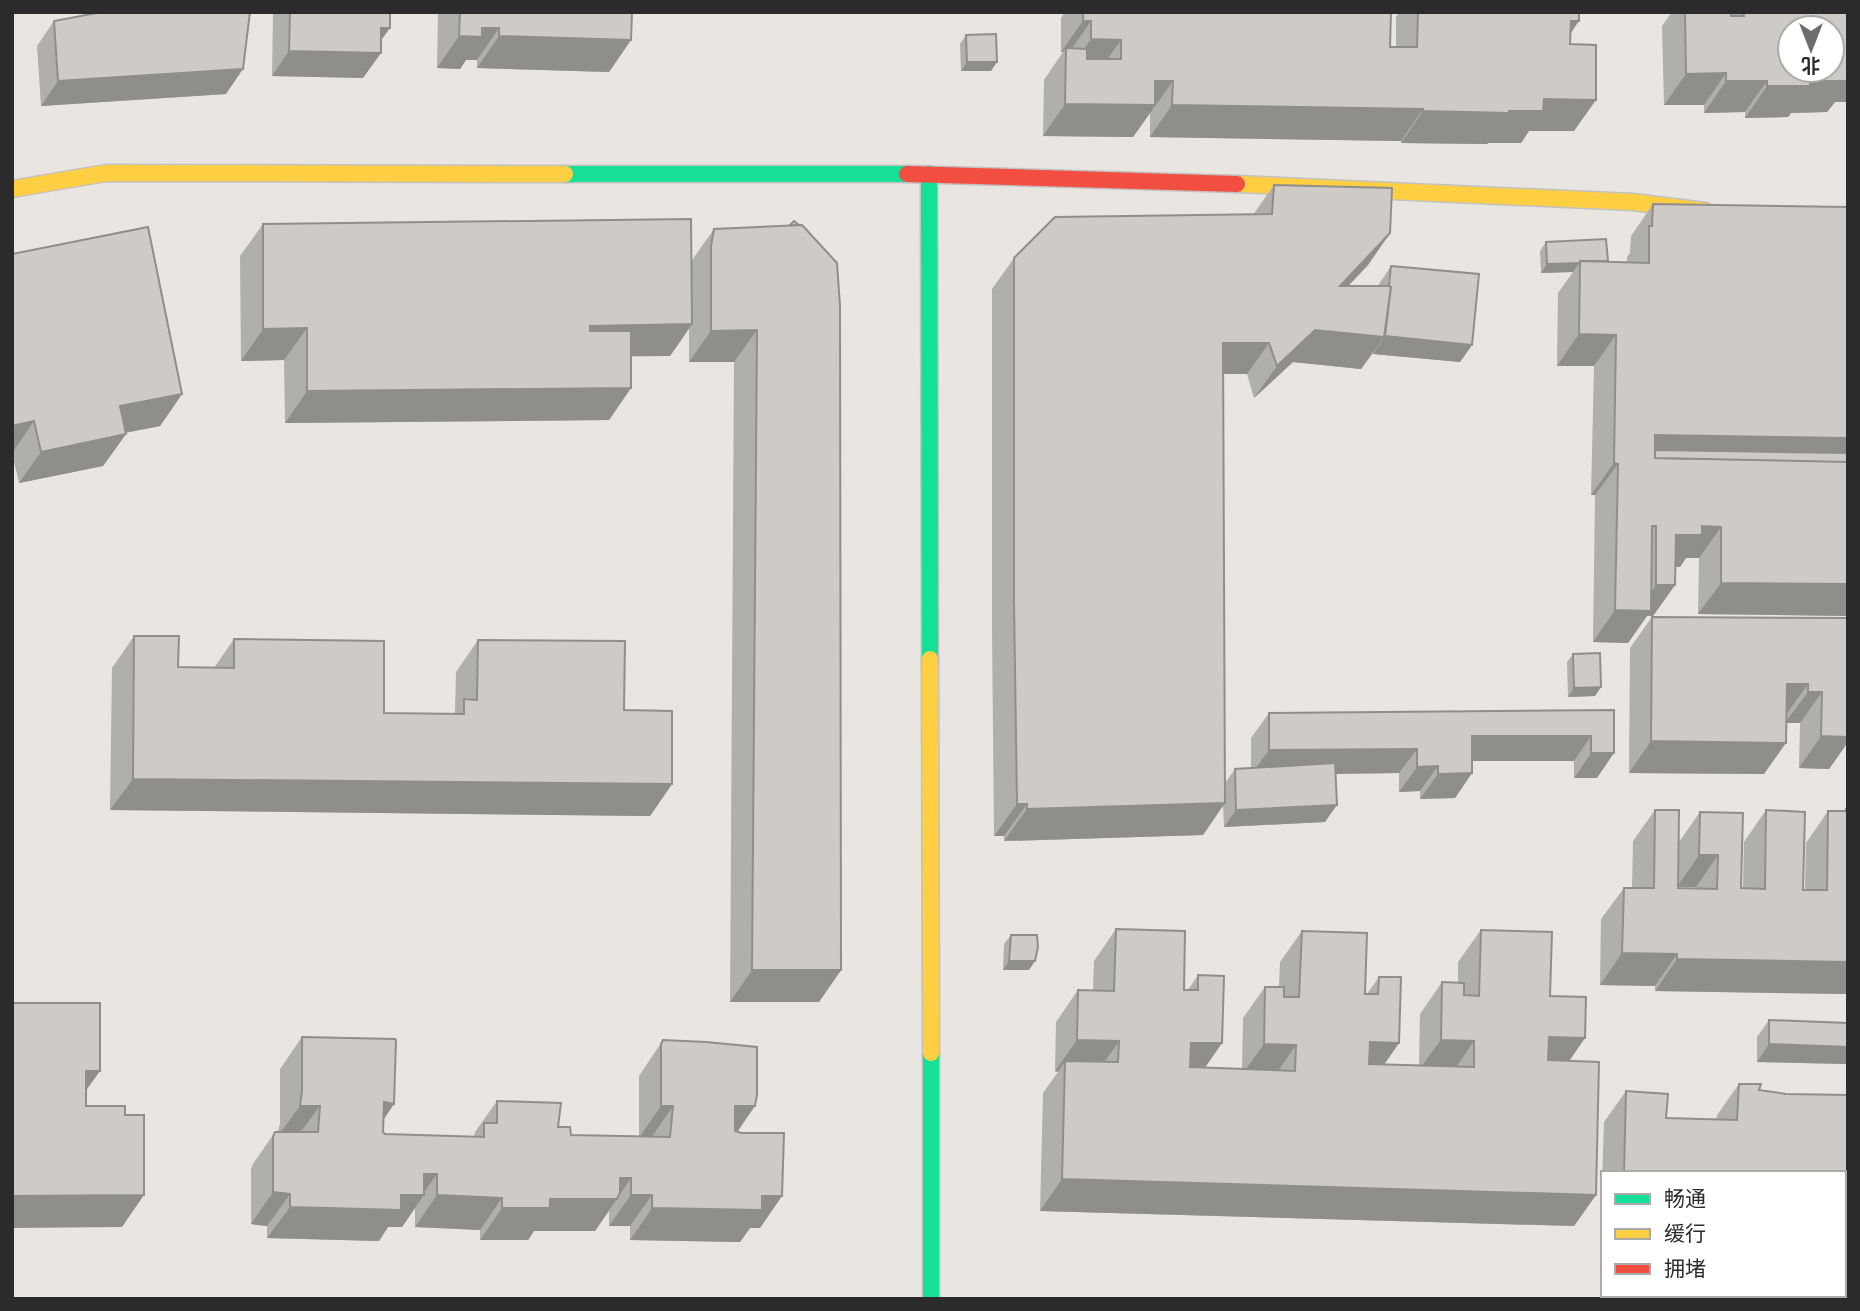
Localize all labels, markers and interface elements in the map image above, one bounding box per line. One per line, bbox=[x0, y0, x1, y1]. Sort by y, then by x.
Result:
north arrow bbox=[1776, 14, 1846, 84]
text: 北 bbox=[1801, 53, 1821, 79]
legend bbox=[1601, 1171, 1846, 1297]
text: 畅通 bbox=[1664, 1184, 1706, 1212]
text: 缓行 bbox=[1664, 1219, 1706, 1247]
text: 拥堵 bbox=[1664, 1254, 1706, 1282]

